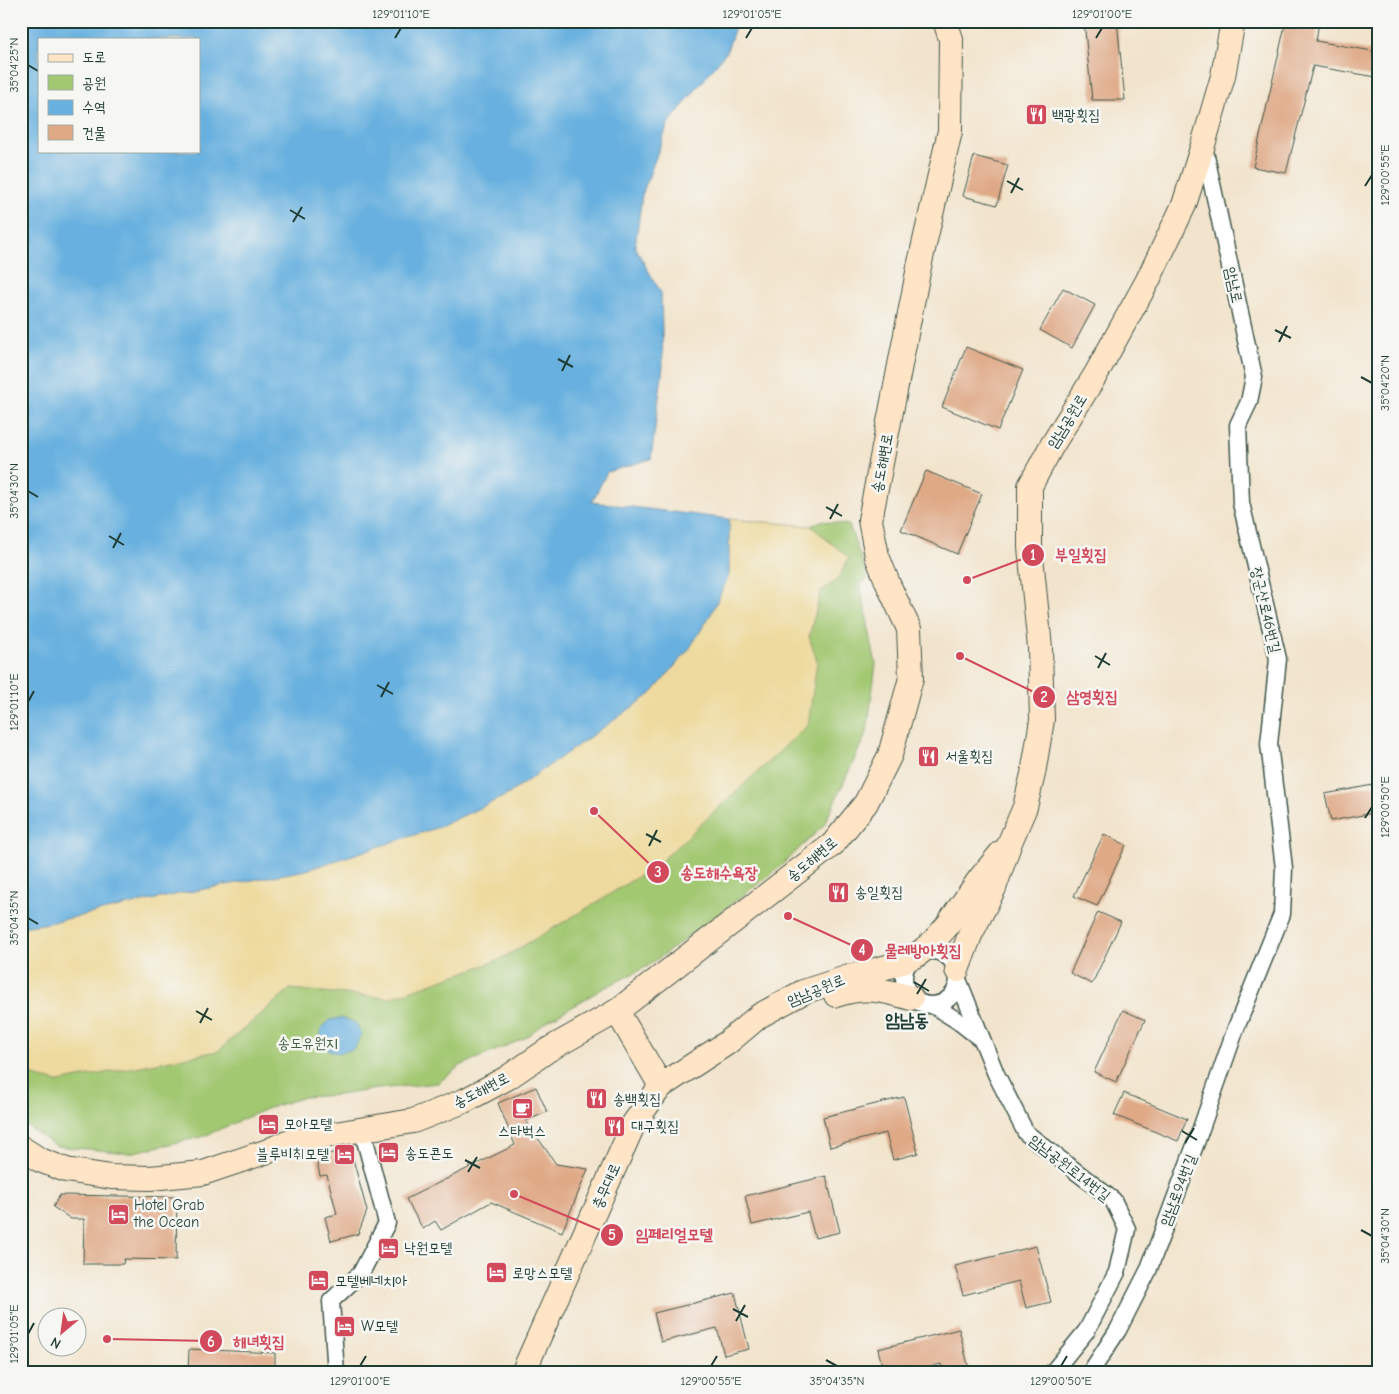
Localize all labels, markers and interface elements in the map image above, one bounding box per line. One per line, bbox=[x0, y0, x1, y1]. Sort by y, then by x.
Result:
text: 129°01'10"E bbox=[372, 7, 430, 21]
text: 129°01'05"E bbox=[722, 7, 782, 21]
text: 129°01'00"E bbox=[1072, 7, 1132, 21]
text: 35°04'25"N bbox=[7, 38, 21, 92]
legend bbox=[38, 38, 200, 152]
text: 도로 bbox=[82, 48, 106, 66]
text: 공원 bbox=[82, 74, 106, 92]
text: 수역 bbox=[82, 98, 106, 116]
restaurant icon: 백광횟집 bbox=[1024, 103, 1048, 127]
place label: 백광횟집 bbox=[1052, 106, 1100, 124]
text: 건물 bbox=[82, 124, 106, 142]
text: 129°00'55"E bbox=[1378, 145, 1392, 205]
street label: 암남로 bbox=[1221, 265, 1247, 305]
text: 35°04'20"N bbox=[1378, 355, 1392, 411]
street label: 암남공원로 bbox=[1043, 391, 1091, 451]
street label: 송도해변로 bbox=[867, 432, 897, 494]
text: 35°04'30"N bbox=[7, 463, 21, 519]
callout: 부일횟집 bbox=[1021, 539, 1117, 570]
text: 1 bbox=[1030, 546, 1036, 564]
text: 부일횟집 bbox=[1055, 546, 1107, 564]
street label: 장군산로46번길 bbox=[1247, 565, 1285, 655]
text: 129°01'10"E bbox=[7, 673, 21, 731]
callout: 삼영횟집 bbox=[1031, 681, 1128, 712]
text: 2 bbox=[1040, 688, 1048, 706]
text: 삼영횟집 bbox=[1066, 688, 1118, 706]
restaurant icon: 서울횟집 bbox=[917, 744, 941, 768]
place label: 서울횟집 bbox=[945, 747, 993, 765]
text: 129°00'50"E bbox=[1378, 776, 1392, 838]
street label: 송도해변로 bbox=[783, 833, 841, 885]
callout: 송도해수욕장 bbox=[645, 857, 768, 888]
text: 3 bbox=[654, 863, 662, 881]
text: 송도해수욕장 bbox=[680, 864, 758, 882]
restaurant icon: 송일횟집 bbox=[827, 880, 851, 904]
place label: 송일횟집 bbox=[855, 883, 903, 901]
text: 35°04'35"N bbox=[7, 891, 21, 945]
callout: 물레방아횟집 bbox=[850, 934, 972, 965]
text: 4 bbox=[858, 941, 866, 959]
text: 물레방아횟집 bbox=[884, 942, 962, 960]
street label: 암남공원로 bbox=[785, 970, 847, 1010]
district label: 암남동 bbox=[885, 1010, 929, 1031]
park label: 송도유원지 bbox=[278, 1034, 338, 1052]
street label: 송도해변로 bbox=[450, 1068, 512, 1112]
restaurant icon: 송백횟집 bbox=[585, 1087, 609, 1111]
place label: 송백횟집 bbox=[613, 1090, 661, 1108]
cafe icon: 스타벅스 bbox=[510, 1096, 534, 1120]
hotel icon: 모아모텔 bbox=[256, 1112, 280, 1136]
restaurant icon: 대구횟집 bbox=[603, 1114, 627, 1138]
place label: 모아모텔 bbox=[284, 1115, 332, 1133]
place label: 대구횟집 bbox=[631, 1117, 679, 1135]
place label: 스타벅스 bbox=[498, 1122, 546, 1140]
street label: 암남공원로14번길 bbox=[1026, 1131, 1114, 1205]
hotel icon: 송도콘도 bbox=[377, 1141, 401, 1165]
hotel icon: 블루비취모텔 bbox=[333, 1142, 357, 1166]
place label: 송도콘도 bbox=[405, 1144, 453, 1162]
place label: 블루비취모텔 bbox=[257, 1145, 329, 1163]
street label: 암남로94번길 bbox=[1156, 1151, 1200, 1229]
street label: 충무대로 bbox=[588, 1160, 624, 1212]
place label: Hotel Grab the Ocean bbox=[133, 1196, 205, 1231]
hotel icon: Hotel Grab the Ocean bbox=[106, 1202, 130, 1226]
text: 35°04'30"N bbox=[1378, 1208, 1392, 1264]
callout: 임페리얼모텔 bbox=[600, 1219, 722, 1250]
text: 5 bbox=[608, 1226, 616, 1244]
text: 임페리얼모텔 bbox=[635, 1226, 714, 1244]
hotel icon: 낙원모텔 bbox=[376, 1236, 400, 1260]
place label: 낙원모텔 bbox=[404, 1239, 452, 1257]
hotel icon: 로망스모텔 bbox=[484, 1261, 508, 1285]
place label: 로망스모텔 bbox=[512, 1264, 572, 1282]
hotel icon: 모텔베네치아 bbox=[307, 1269, 331, 1293]
place label: 모텔베네치아 bbox=[335, 1272, 407, 1290]
text: 129°01'05"E bbox=[7, 1304, 21, 1364]
north arrow bbox=[38, 1306, 88, 1356]
hotel icon: W모텔 bbox=[333, 1314, 357, 1338]
place label: W모텔 bbox=[361, 1317, 398, 1335]
callout: 해녀횟집 bbox=[198, 1326, 295, 1357]
text: N bbox=[48, 1333, 64, 1353]
text: 6 bbox=[207, 1333, 215, 1351]
text: 해녀횟집 bbox=[232, 1333, 285, 1351]
text: 129°01'00"E bbox=[330, 1374, 390, 1388]
text: 129°00'55"E bbox=[681, 1374, 741, 1388]
text: 35°04'35"N bbox=[810, 1374, 864, 1388]
text: 129°00'50"E bbox=[1030, 1374, 1092, 1388]

